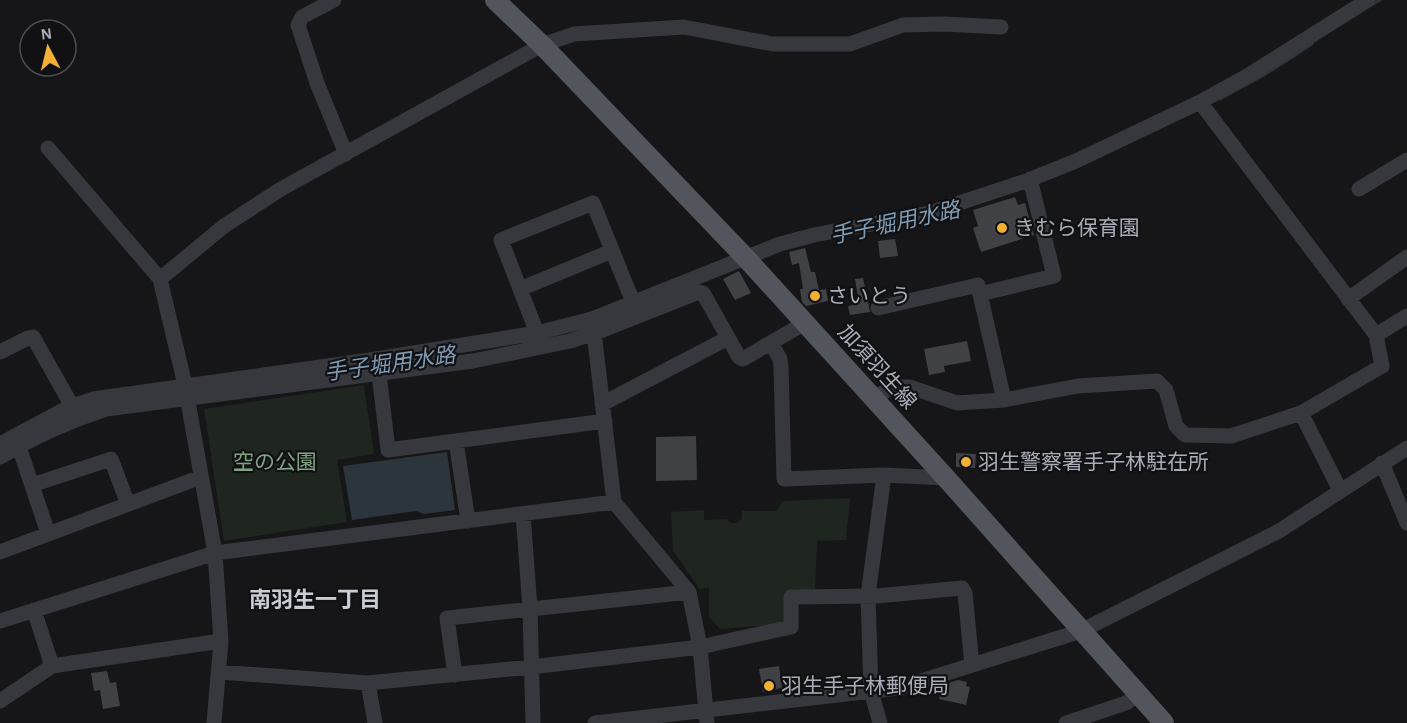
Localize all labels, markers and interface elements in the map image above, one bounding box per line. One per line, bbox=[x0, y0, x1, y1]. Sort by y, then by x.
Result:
north arrow bbox=[18, 18, 78, 78]
text: N bbox=[40, 25, 53, 43]
water label: 手子堀用水路 bbox=[828, 197, 964, 247]
place label: きむら保育園 bbox=[1014, 217, 1140, 239]
marker: きむら保育園 bbox=[995, 221, 1009, 235]
place label: さいとう bbox=[827, 286, 911, 307]
marker: さいとう bbox=[808, 289, 822, 303]
street label: 加須羽生線 bbox=[834, 320, 921, 413]
water label: 手子堀用水路 bbox=[323, 343, 459, 384]
park label: 空の公園 bbox=[233, 451, 317, 473]
place label: 羽生警察署手子林駐在所 bbox=[978, 451, 1209, 473]
marker: 羽生警察署手子林駐在所 bbox=[959, 455, 973, 469]
district label: 南羽生一丁目 bbox=[249, 588, 381, 611]
place label: 羽生手子林郵便局 bbox=[781, 675, 949, 697]
marker: 羽生手子林郵便局 bbox=[762, 679, 776, 693]

